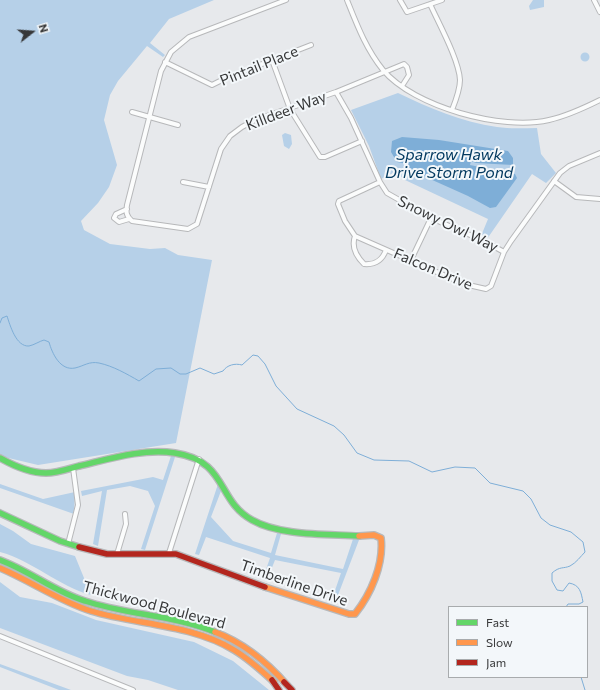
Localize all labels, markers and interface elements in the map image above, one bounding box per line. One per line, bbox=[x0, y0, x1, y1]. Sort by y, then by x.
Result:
north arrow bbox=[12, 12, 52, 52]
text: N bbox=[37, 22, 51, 34]
street label: Pintail Place bbox=[217, 42, 301, 90]
street label: Killdeer Way bbox=[243, 87, 329, 135]
water label: Sparrow Hawk Drive Storm Pond bbox=[385, 145, 513, 183]
street label: Snowy Owl Way bbox=[395, 192, 501, 256]
street label: Falcon Drive bbox=[391, 244, 475, 294]
street label: Timberline Drive bbox=[238, 556, 350, 610]
street label: Thickwood Boulevard bbox=[81, 577, 227, 633]
legend bbox=[448, 606, 588, 678]
text: Fast bbox=[486, 615, 509, 629]
text: Slow bbox=[486, 635, 513, 649]
text: Jam bbox=[486, 655, 506, 669]

